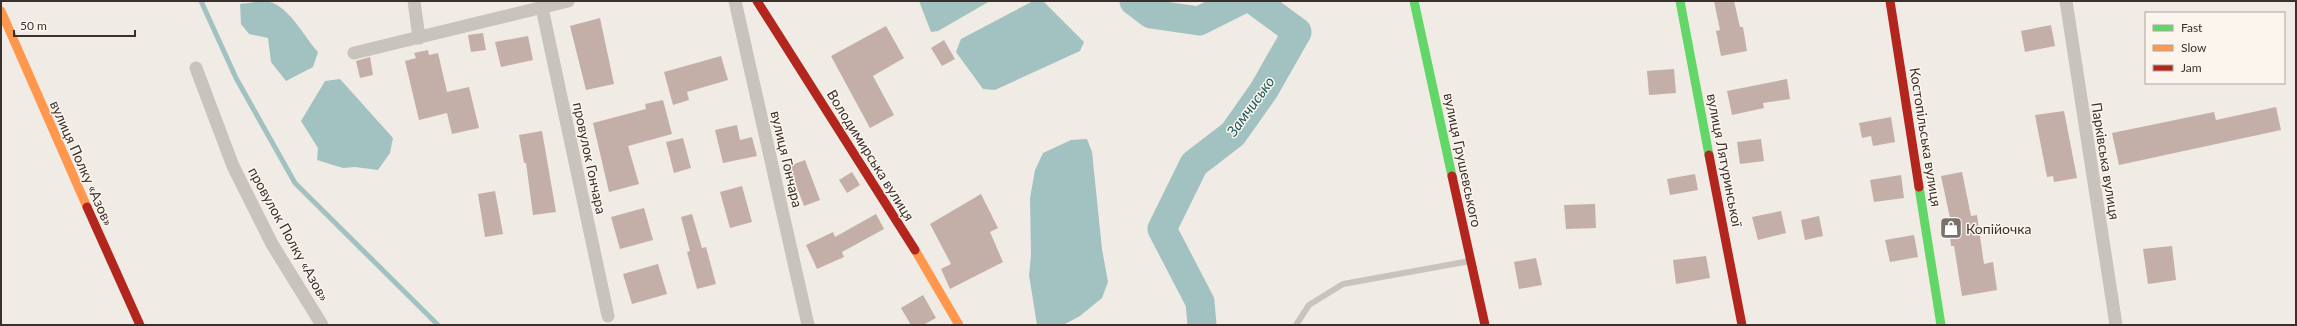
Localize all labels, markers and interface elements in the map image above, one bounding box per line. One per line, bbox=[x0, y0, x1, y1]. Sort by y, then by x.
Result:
scale bar bbox=[14, 12, 135, 38]
legend bbox=[2145, 12, 2285, 84]
text: 50 m bbox=[20, 18, 47, 33]
text: Fast bbox=[2181, 20, 2203, 35]
text: Slow bbox=[2181, 40, 2207, 55]
text: Jam bbox=[2181, 60, 2202, 75]
street label: Костопільська вулиця bbox=[1907, 66, 1945, 208]
water label: Замчисько bbox=[1222, 72, 1278, 140]
street label: Володимирська вулиця bbox=[824, 86, 918, 224]
street label: вулиця Грушевського bbox=[1440, 91, 1486, 229]
street label: вулиця Лятуринської bbox=[1704, 92, 1746, 229]
street label: вулиця Полку «Азов» bbox=[47, 98, 117, 228]
street label: провулок Гончара bbox=[570, 101, 610, 215]
street label: Парківська вулиця bbox=[2088, 101, 2124, 221]
street label: вулиця Гончара bbox=[768, 109, 806, 209]
street label: провулок Полку «Азов» bbox=[245, 164, 333, 304]
shop icon: Копійочка bbox=[1938, 215, 1964, 241]
place label: Копійочка bbox=[1966, 220, 2031, 237]

